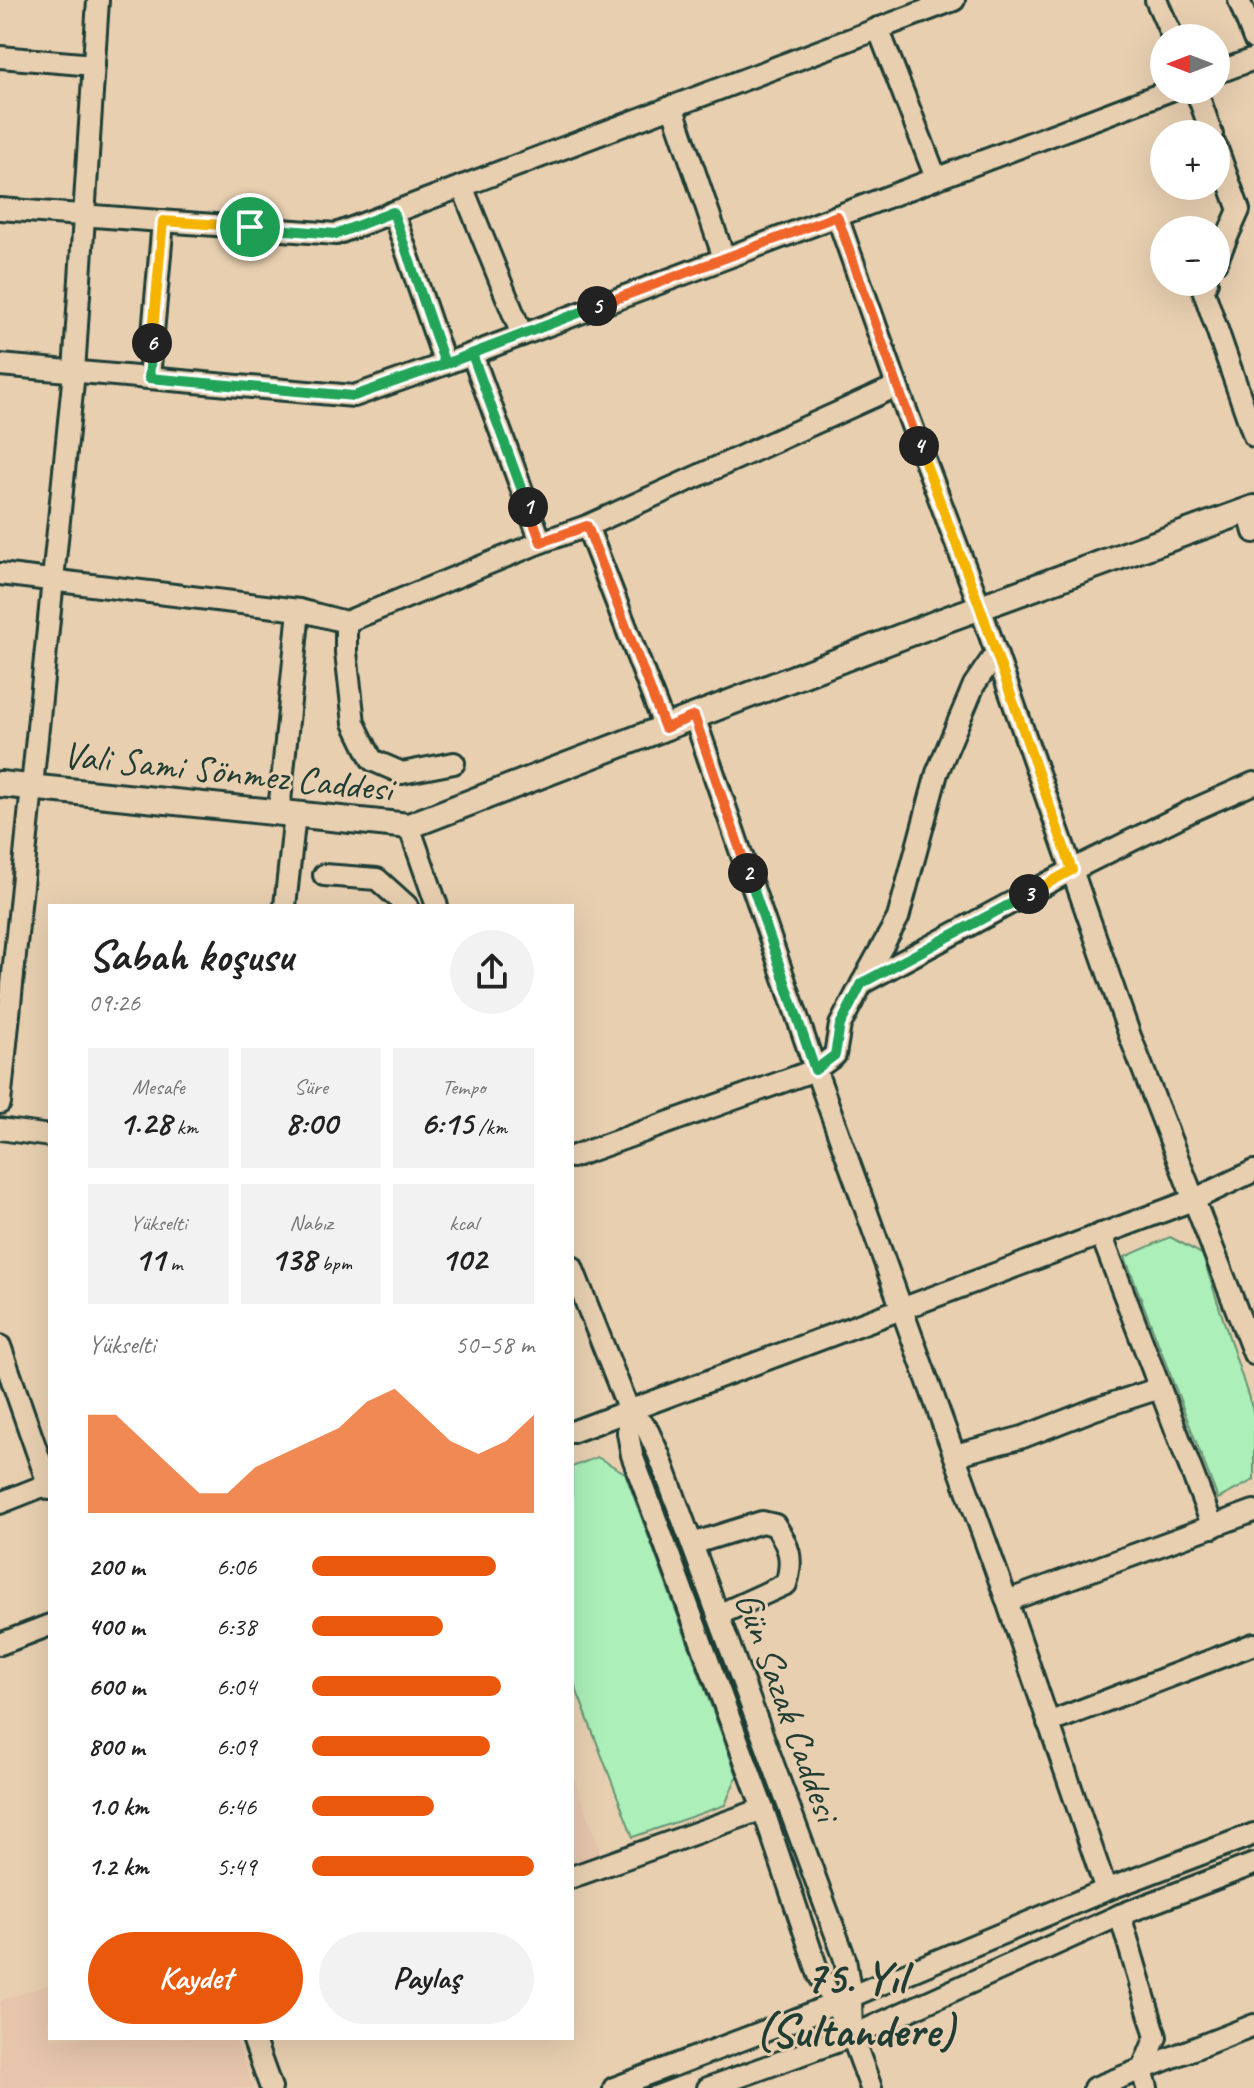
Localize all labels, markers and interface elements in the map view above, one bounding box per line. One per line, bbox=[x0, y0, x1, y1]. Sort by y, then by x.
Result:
north arrow bbox=[1150, 24, 1230, 104]
map controls bbox=[1150, 24, 1230, 296]
button: + bbox=[1150, 120, 1230, 200]
pin bbox=[216, 193, 284, 261]
icon: arrive bbox=[228, 205, 272, 249]
button: − bbox=[1150, 216, 1230, 296]
pin: 5 bbox=[577, 286, 617, 326]
text: 5 bbox=[592, 292, 602, 320]
pin: 6 bbox=[132, 323, 172, 363]
text: 6 bbox=[147, 329, 157, 357]
pin: 4 bbox=[899, 426, 939, 466]
text: 4 bbox=[914, 432, 924, 460]
pin: 1 bbox=[508, 487, 548, 527]
text: 1 bbox=[523, 493, 533, 521]
street label: Vali Sami Sönmez Caddesi bbox=[61, 731, 399, 813]
pin: 2 bbox=[728, 853, 768, 893]
text: 2 bbox=[743, 859, 753, 887]
pin: 3 bbox=[1009, 874, 1049, 914]
text: 3 bbox=[1024, 880, 1034, 908]
text: Sabah koşusu bbox=[88, 928, 293, 983]
button: share bbox=[450, 930, 534, 1014]
text: 09:26 bbox=[88, 986, 140, 1019]
text: Mesafe bbox=[132, 1073, 185, 1101]
text: Süre bbox=[294, 1073, 328, 1101]
text: Tempo bbox=[442, 1073, 485, 1101]
text: 1.28 bbox=[119, 1101, 171, 1144]
text: 8:00 bbox=[285, 1101, 337, 1144]
text: 6:15 bbox=[420, 1101, 473, 1144]
text: km bbox=[171, 1113, 198, 1141]
text: /km bbox=[473, 1113, 507, 1141]
text: Yükselti bbox=[130, 1209, 187, 1237]
text: Nabız bbox=[289, 1209, 333, 1237]
text: kcal bbox=[449, 1209, 478, 1237]
text: 11 bbox=[134, 1237, 165, 1280]
text: 138 bbox=[270, 1237, 316, 1280]
text: 102 bbox=[441, 1237, 487, 1280]
text: m bbox=[165, 1249, 182, 1277]
text: bpm bbox=[316, 1249, 352, 1277]
text: Yükselti bbox=[88, 1328, 155, 1361]
text: 50–58 m bbox=[455, 1328, 534, 1361]
text: 200 m bbox=[88, 1550, 144, 1583]
text: 6:06 bbox=[216, 1550, 256, 1583]
street label: Gün Sazak Caddesi bbox=[724, 1585, 852, 1831]
text: 400 m bbox=[88, 1610, 144, 1643]
text: 6:38 bbox=[216, 1610, 256, 1643]
text: 600 m bbox=[88, 1670, 145, 1703]
text: 6:04 bbox=[216, 1670, 256, 1703]
text: 800 m bbox=[88, 1730, 144, 1763]
text: 6:09 bbox=[216, 1730, 256, 1763]
text: 1.0 km bbox=[88, 1790, 148, 1823]
text: 6:46 bbox=[216, 1790, 256, 1823]
text: 1.2 km bbox=[88, 1850, 148, 1883]
text: 5:49 bbox=[216, 1850, 256, 1883]
button: Kaydet bbox=[88, 1932, 303, 2024]
button: Paylaş bbox=[319, 1932, 534, 2024]
district label: 75. Yıl (Sultandere) bbox=[756, 1949, 957, 2060]

